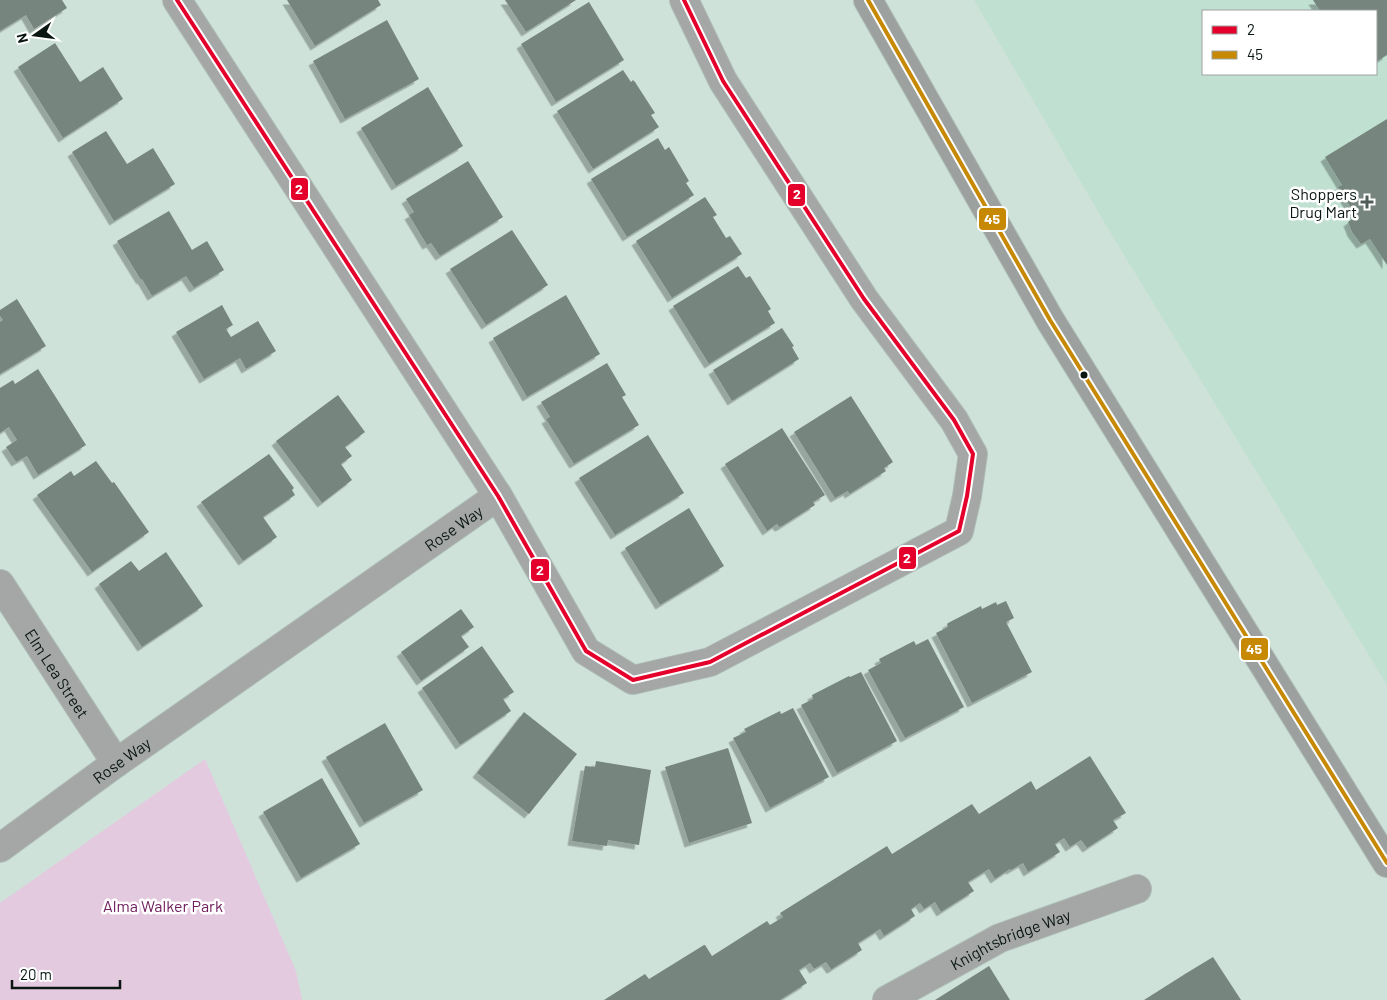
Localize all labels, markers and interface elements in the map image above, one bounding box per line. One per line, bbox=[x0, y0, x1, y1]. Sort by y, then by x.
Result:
north arrow bbox=[10, 10, 60, 60]
legend bbox=[1202, 10, 1377, 75]
text: 2 bbox=[1247, 20, 1255, 38]
text: N bbox=[13, 32, 31, 45]
text: 45 bbox=[1247, 45, 1263, 63]
line badge: 2 bbox=[290, 177, 309, 201]
text: 2 bbox=[295, 180, 303, 197]
line badge: 2 bbox=[787, 183, 806, 207]
place label: Shoppers Drug Mart bbox=[1289, 184, 1357, 221]
text: 2 bbox=[793, 185, 801, 202]
marker: Shoppers Drug Mart bbox=[1361, 196, 1373, 208]
line badge: 45 bbox=[978, 207, 1007, 231]
text: 45 bbox=[984, 210, 1000, 227]
unlabelled marker bbox=[1079, 370, 1089, 380]
street label: Rose Way bbox=[420, 500, 486, 554]
line badge: 2 bbox=[898, 546, 917, 570]
text: 2 bbox=[903, 549, 911, 566]
line badge: 2 bbox=[530, 558, 550, 582]
text: 2 bbox=[536, 561, 544, 578]
street label: Elm Lea Street bbox=[22, 625, 93, 721]
line badge: 45 bbox=[1240, 637, 1269, 661]
text: 45 bbox=[1246, 640, 1262, 657]
street label: Rose Way bbox=[88, 732, 154, 787]
park label: Alma Walker Park bbox=[103, 896, 223, 915]
street label: Knightsbridge Way bbox=[947, 904, 1073, 973]
scale bar bbox=[12, 958, 120, 990]
text: 20 m bbox=[20, 965, 52, 983]

